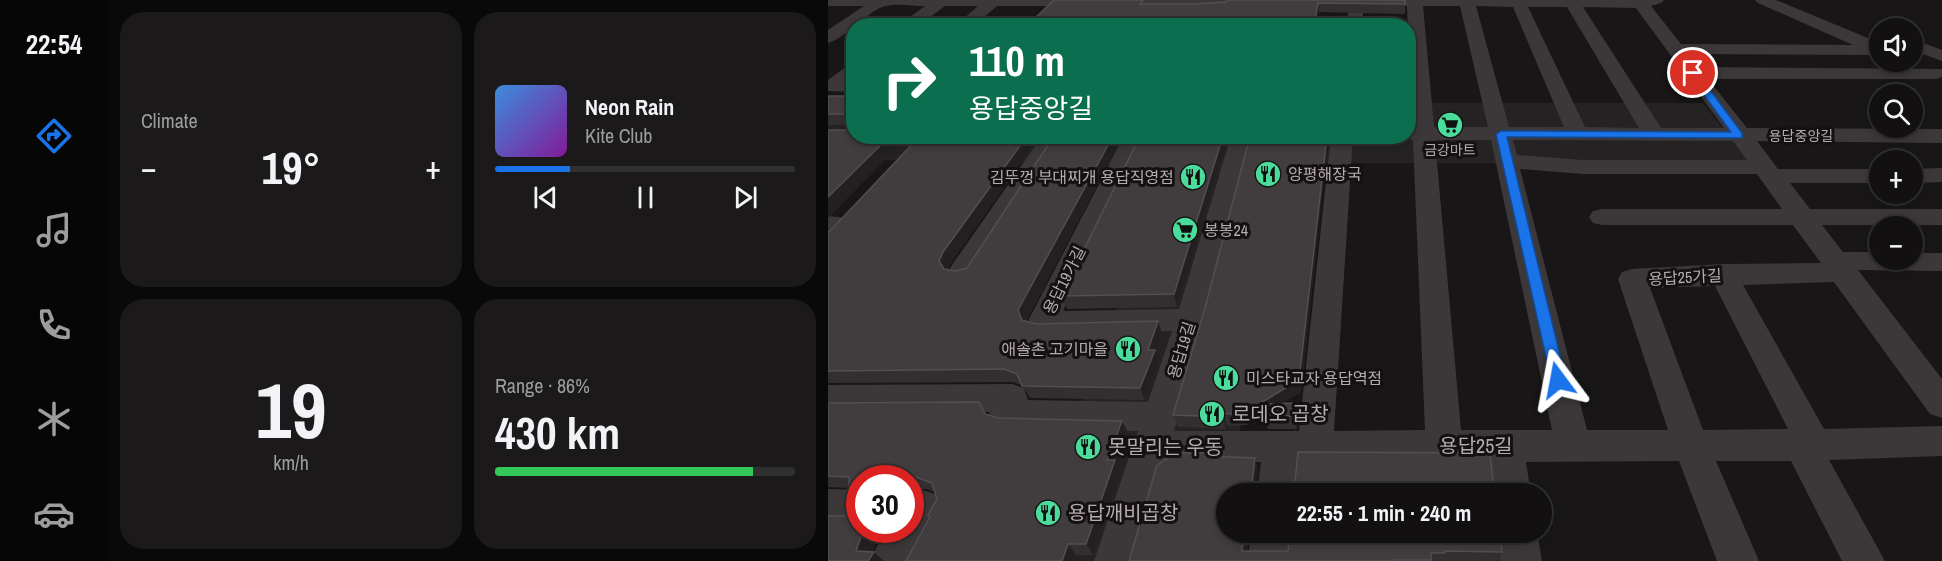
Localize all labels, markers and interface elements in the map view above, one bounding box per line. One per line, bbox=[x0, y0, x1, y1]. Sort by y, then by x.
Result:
map controls bbox=[1869, 18, 1923, 270]
button: sound bbox=[1869, 18, 1923, 72]
text: 22:54 bbox=[26, 26, 82, 62]
text: 110 m bbox=[969, 33, 1065, 89]
icon: right bbox=[870, 42, 948, 120]
pin bbox=[1667, 47, 1718, 98]
icon: arrive bbox=[1676, 56, 1709, 89]
button: search bbox=[1869, 84, 1923, 138]
text: 용답중앙길 bbox=[969, 90, 1093, 126]
text: Neon Rain bbox=[585, 92, 674, 122]
text: Climate bbox=[141, 107, 198, 134]
supermarket icon: 금강마트 bbox=[1435, 110, 1465, 140]
icon: directions bbox=[33, 115, 75, 157]
text: Kite Club bbox=[585, 122, 652, 149]
street label: 용답중앙길 bbox=[1769, 127, 1833, 145]
text: 19° bbox=[261, 137, 321, 198]
place label: 금강마트 bbox=[1424, 141, 1476, 159]
text: − bbox=[141, 145, 157, 189]
text: + bbox=[425, 145, 441, 189]
button: + bbox=[1869, 150, 1923, 204]
restaurant icon: 양평해장국 bbox=[1253, 159, 1283, 189]
restaurant icon: 김뚜껑 부대찌개 용답직영점 bbox=[1178, 162, 1208, 192]
place label: 양평해장국 bbox=[1288, 163, 1362, 185]
place label: 김뚜껑 부대찌개 용답직영점 bbox=[990, 166, 1174, 188]
icon: previous bbox=[529, 181, 562, 214]
icon: pause bbox=[629, 181, 662, 214]
icon: next bbox=[729, 181, 762, 214]
icon: music bbox=[33, 209, 75, 251]
supermarket icon: 봉봉24 bbox=[1170, 215, 1200, 245]
button: − bbox=[1869, 216, 1923, 270]
place label: 봉봉24 bbox=[1204, 219, 1248, 241]
street label: 용답19가길 bbox=[1038, 242, 1090, 318]
street label: 용답25가길 bbox=[1648, 264, 1722, 290]
icon: phone bbox=[33, 304, 75, 346]
street label: 용답19길 bbox=[1162, 319, 1200, 381]
restaurant icon: 애솔촌 고기마을 bbox=[1113, 334, 1143, 364]
place label: 애솔촌 고기마을 bbox=[1001, 338, 1108, 360]
position arrow bbox=[1526, 348, 1590, 412]
text: 19 bbox=[255, 357, 327, 462]
restaurant icon: 미스타교자 용답역점 bbox=[1211, 363, 1241, 393]
place label: 미스타교자 용답역점 bbox=[1246, 367, 1382, 389]
text: Range · 86% bbox=[495, 372, 590, 399]
icon: climate bbox=[33, 398, 75, 440]
restaurant icon: 로데오 곱창 bbox=[1197, 399, 1227, 429]
place label: 로데오 곱창 bbox=[1232, 400, 1329, 427]
text: 430 km bbox=[495, 402, 620, 463]
restaurant icon: 못말리는 우동 bbox=[1073, 432, 1103, 462]
street label: 용답25길 bbox=[1439, 432, 1513, 459]
place label: 못말리는 우동 bbox=[1108, 433, 1223, 460]
text: km/h bbox=[273, 449, 309, 476]
speed limit sign: 30 bbox=[846, 465, 924, 543]
icon: car bbox=[33, 493, 75, 535]
restaurant icon: 용답깨비곱창 bbox=[1033, 498, 1063, 528]
text: 22:55 · 1 min · 240 m bbox=[1297, 498, 1471, 528]
place label: 용답깨비곱창 bbox=[1068, 499, 1178, 526]

